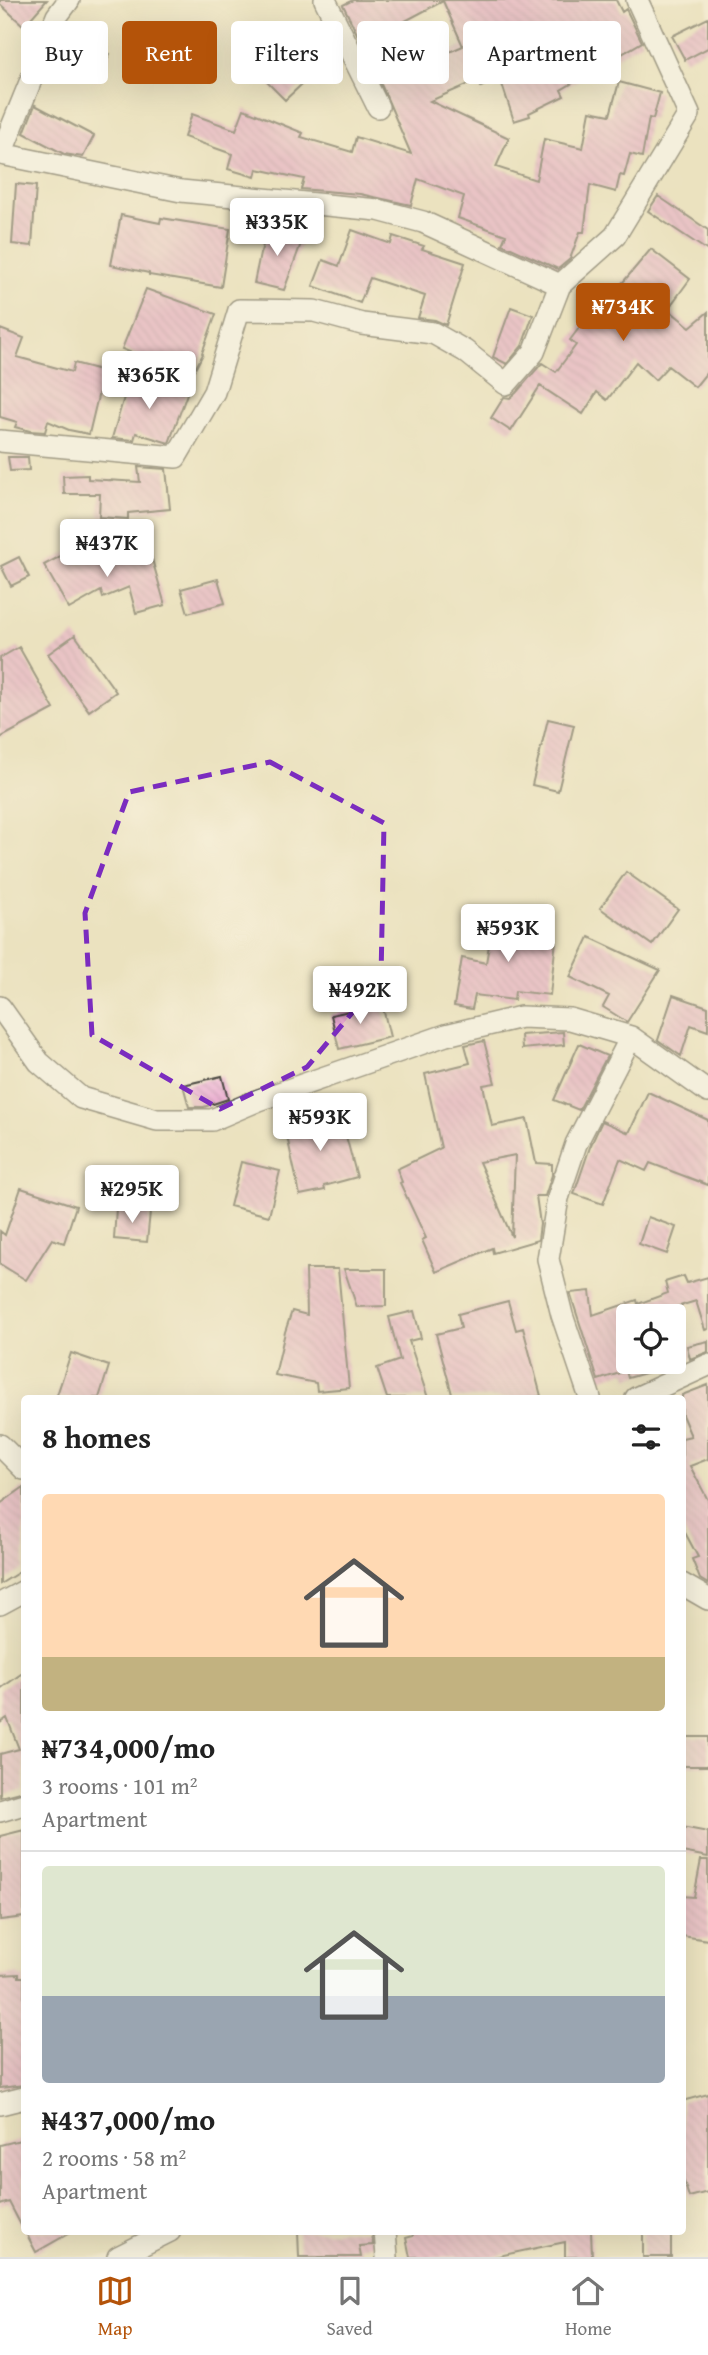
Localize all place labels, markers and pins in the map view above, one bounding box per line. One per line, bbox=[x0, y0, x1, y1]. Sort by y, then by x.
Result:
pin: ₦335K bbox=[228, 198, 326, 258]
pin: ₦734K bbox=[574, 284, 672, 343]
pin: ₦365K bbox=[100, 352, 198, 411]
pin: ₦437K bbox=[58, 520, 156, 579]
pin: ₦593K bbox=[459, 904, 557, 964]
pin: ₦492K bbox=[311, 967, 409, 1026]
pin: ₦593K bbox=[271, 1094, 369, 1153]
pin: ₦295K bbox=[83, 1166, 181, 1225]

